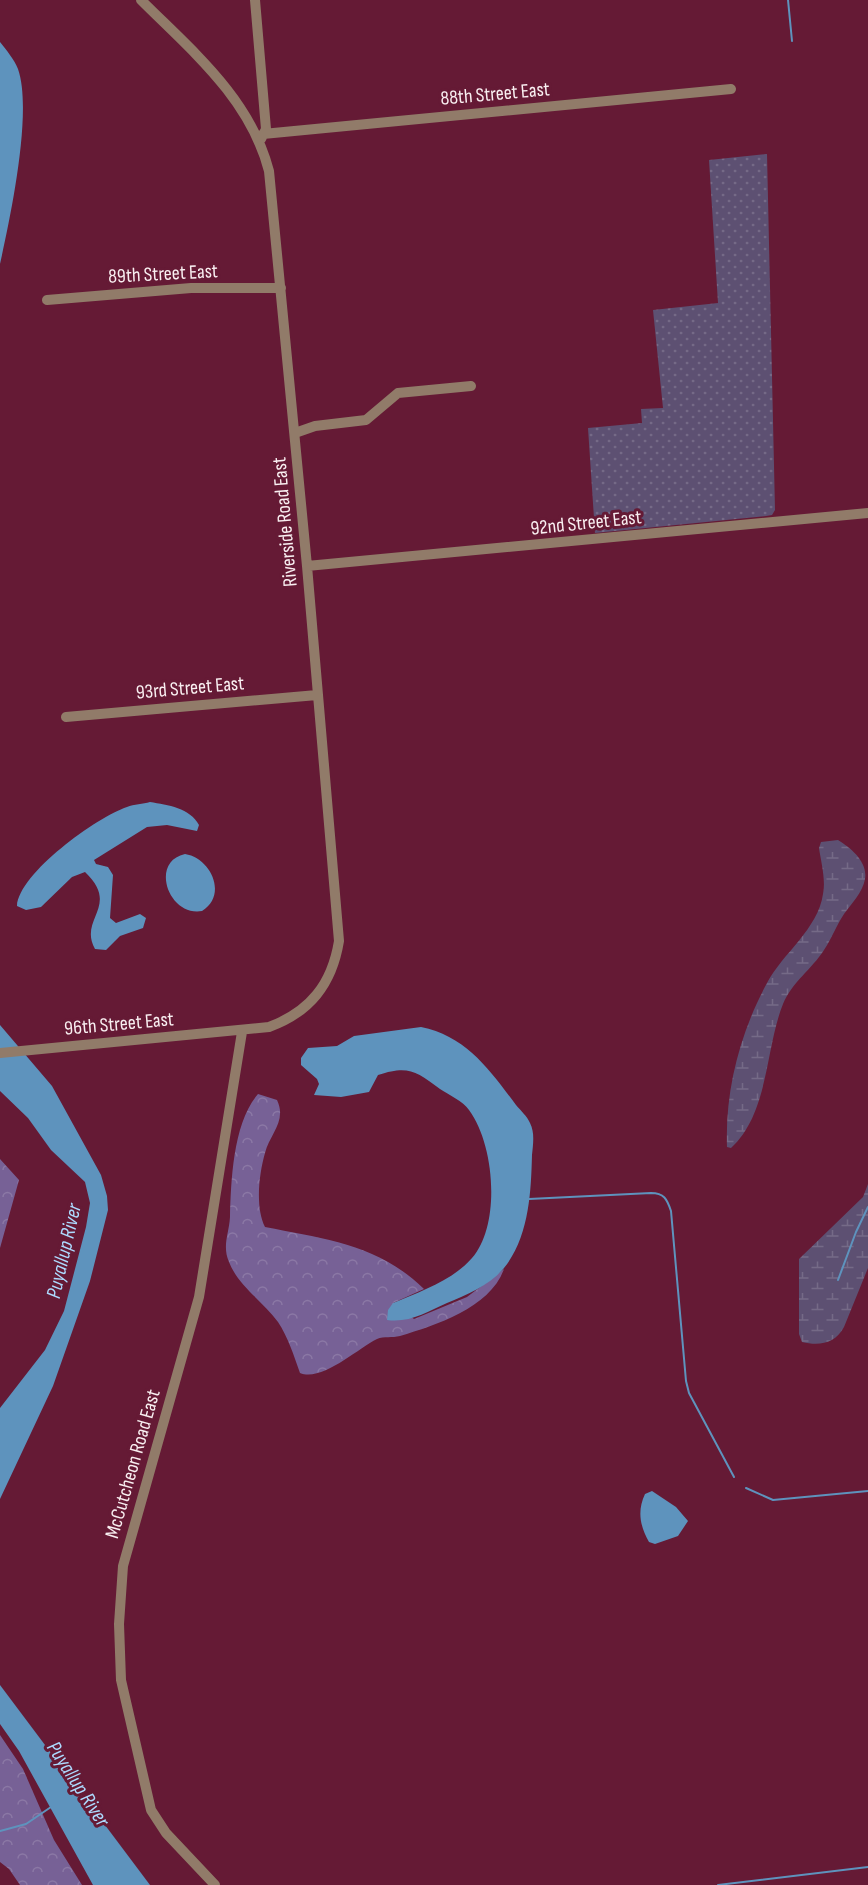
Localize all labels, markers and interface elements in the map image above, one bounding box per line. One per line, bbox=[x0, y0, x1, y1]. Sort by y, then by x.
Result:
street label: 88th Street East bbox=[439, 77, 551, 111]
street label: 89th Street East bbox=[107, 259, 219, 289]
street label: Riverside Road East bbox=[267, 456, 303, 588]
street label: 92nd Street East bbox=[529, 505, 643, 541]
street label: 93rd Street East bbox=[135, 671, 245, 705]
street label: 96th Street East bbox=[63, 1007, 175, 1041]
water label: Puyallup River bbox=[41, 1200, 87, 1301]
street label: McCutcheon Road East bbox=[100, 1387, 166, 1541]
water label: Puyallup River bbox=[41, 1737, 115, 1832]

